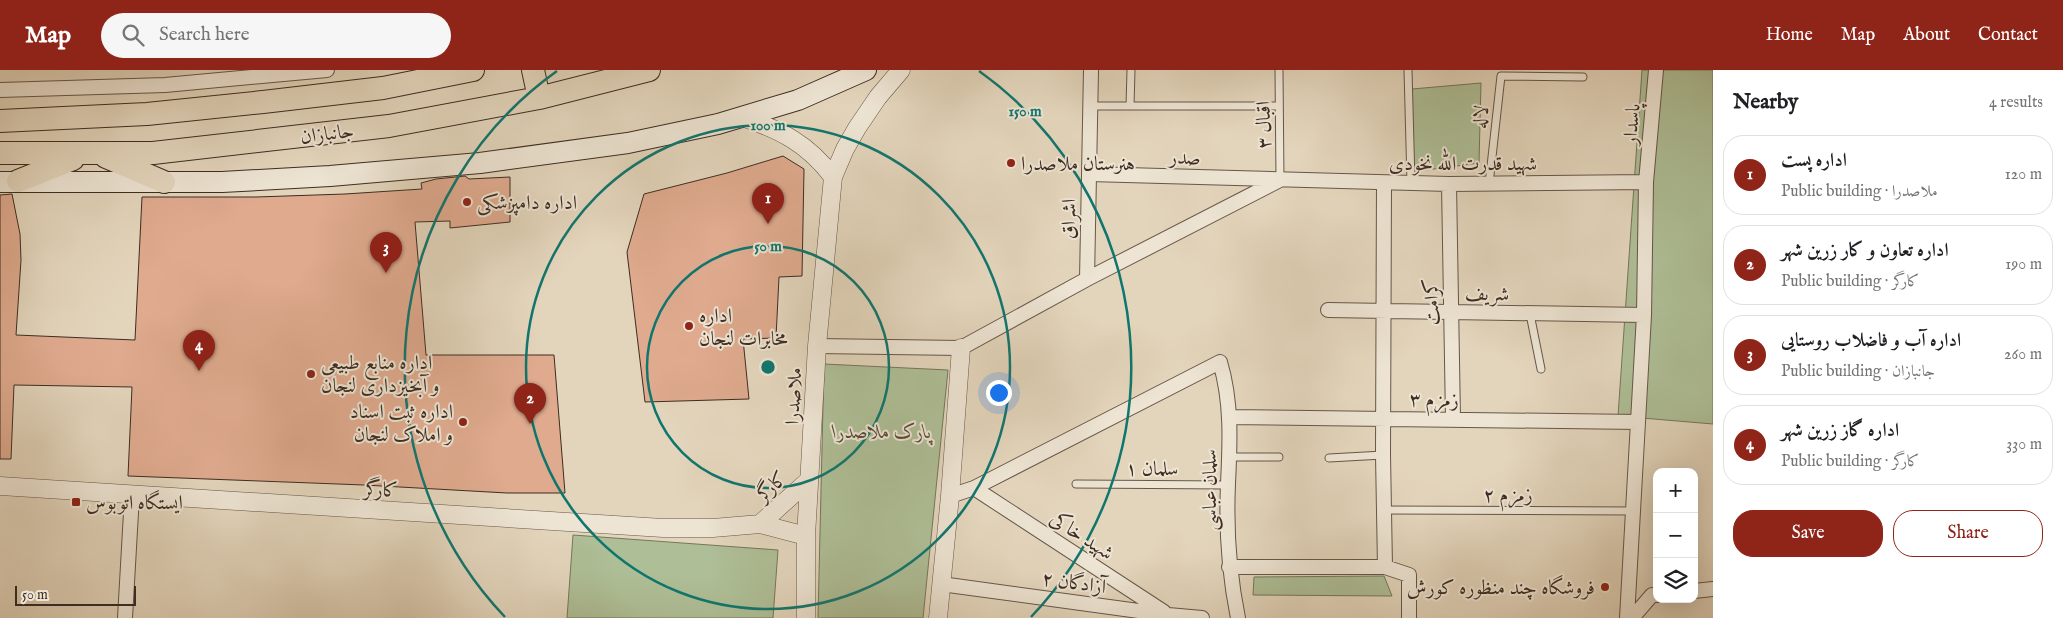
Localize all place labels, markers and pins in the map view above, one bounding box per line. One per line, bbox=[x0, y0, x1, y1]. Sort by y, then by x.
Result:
place label: هنرستان ملاصدرا bbox=[1021, 152, 1135, 177]
marker: هنرستان ملاصدرا bbox=[1005, 157, 1017, 169]
pin: 1 bbox=[752, 183, 784, 224]
place label: اداره دامپزشکی bbox=[477, 191, 577, 216]
marker: اداره دامپزشکی bbox=[461, 196, 473, 208]
pin: 3 bbox=[370, 232, 402, 273]
place label: اداره مخابرات لنجان bbox=[699, 304, 788, 352]
marker: اداره مخابرات لنجان bbox=[683, 320, 695, 332]
pin: 4 bbox=[183, 330, 215, 371]
place label: اداره منابع طبیعی و آبخیزداری لنجان bbox=[321, 351, 439, 399]
centre of rings bbox=[759, 358, 777, 376]
marker: اداره منابع طبیعی و آبخیزداری لنجان bbox=[305, 368, 317, 380]
pin: 2 bbox=[514, 383, 546, 424]
place label: اداره ثبت اسناد و املاک لنجان bbox=[350, 400, 453, 448]
marker: اداره ثبت اسناد و املاک لنجان bbox=[457, 416, 469, 428]
place label: ایستگاه اتوبوس bbox=[86, 489, 183, 516]
marker: ایستگاه اتوبوس bbox=[70, 496, 82, 508]
place label: فروشگاه چند منظوره کورش bbox=[1407, 574, 1595, 601]
marker: فروشگاه چند منظوره کورش bbox=[1599, 581, 1611, 593]

